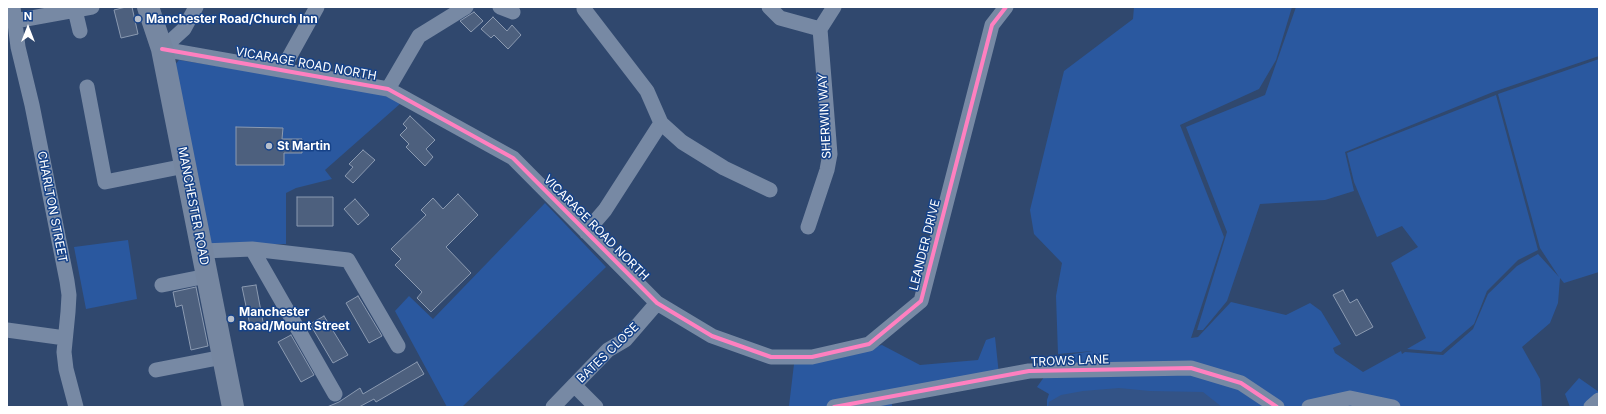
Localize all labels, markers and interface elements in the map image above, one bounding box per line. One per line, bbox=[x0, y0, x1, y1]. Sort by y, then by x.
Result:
north arrow bbox=[8, 8, 48, 48]
text: N bbox=[24, 9, 32, 23]
place label: Manchester Road/Church Inn bbox=[146, 12, 318, 26]
marker: Manchester Road/Church Inn bbox=[133, 14, 143, 24]
street label: VICARAGE ROAD NORTH bbox=[234, 45, 378, 83]
street label: SHERWIN WAY bbox=[816, 73, 834, 159]
place label: St Martin bbox=[277, 139, 330, 153]
marker: St Martin bbox=[264, 141, 274, 151]
street label: MANCHESTER ROAD bbox=[174, 146, 212, 266]
street label: CHARLTON STREET bbox=[34, 150, 70, 264]
street label: VICARAGE ROAD NORTH bbox=[540, 172, 652, 284]
street label: LEANDER DRIVE bbox=[907, 198, 943, 292]
place label: Manchester Road/Mount Street bbox=[239, 305, 350, 333]
marker: Manchester Road/Mount Street bbox=[226, 314, 236, 324]
street label: BATES CLOSE bbox=[574, 320, 642, 386]
street label: TROWS LANE bbox=[1030, 352, 1110, 370]

